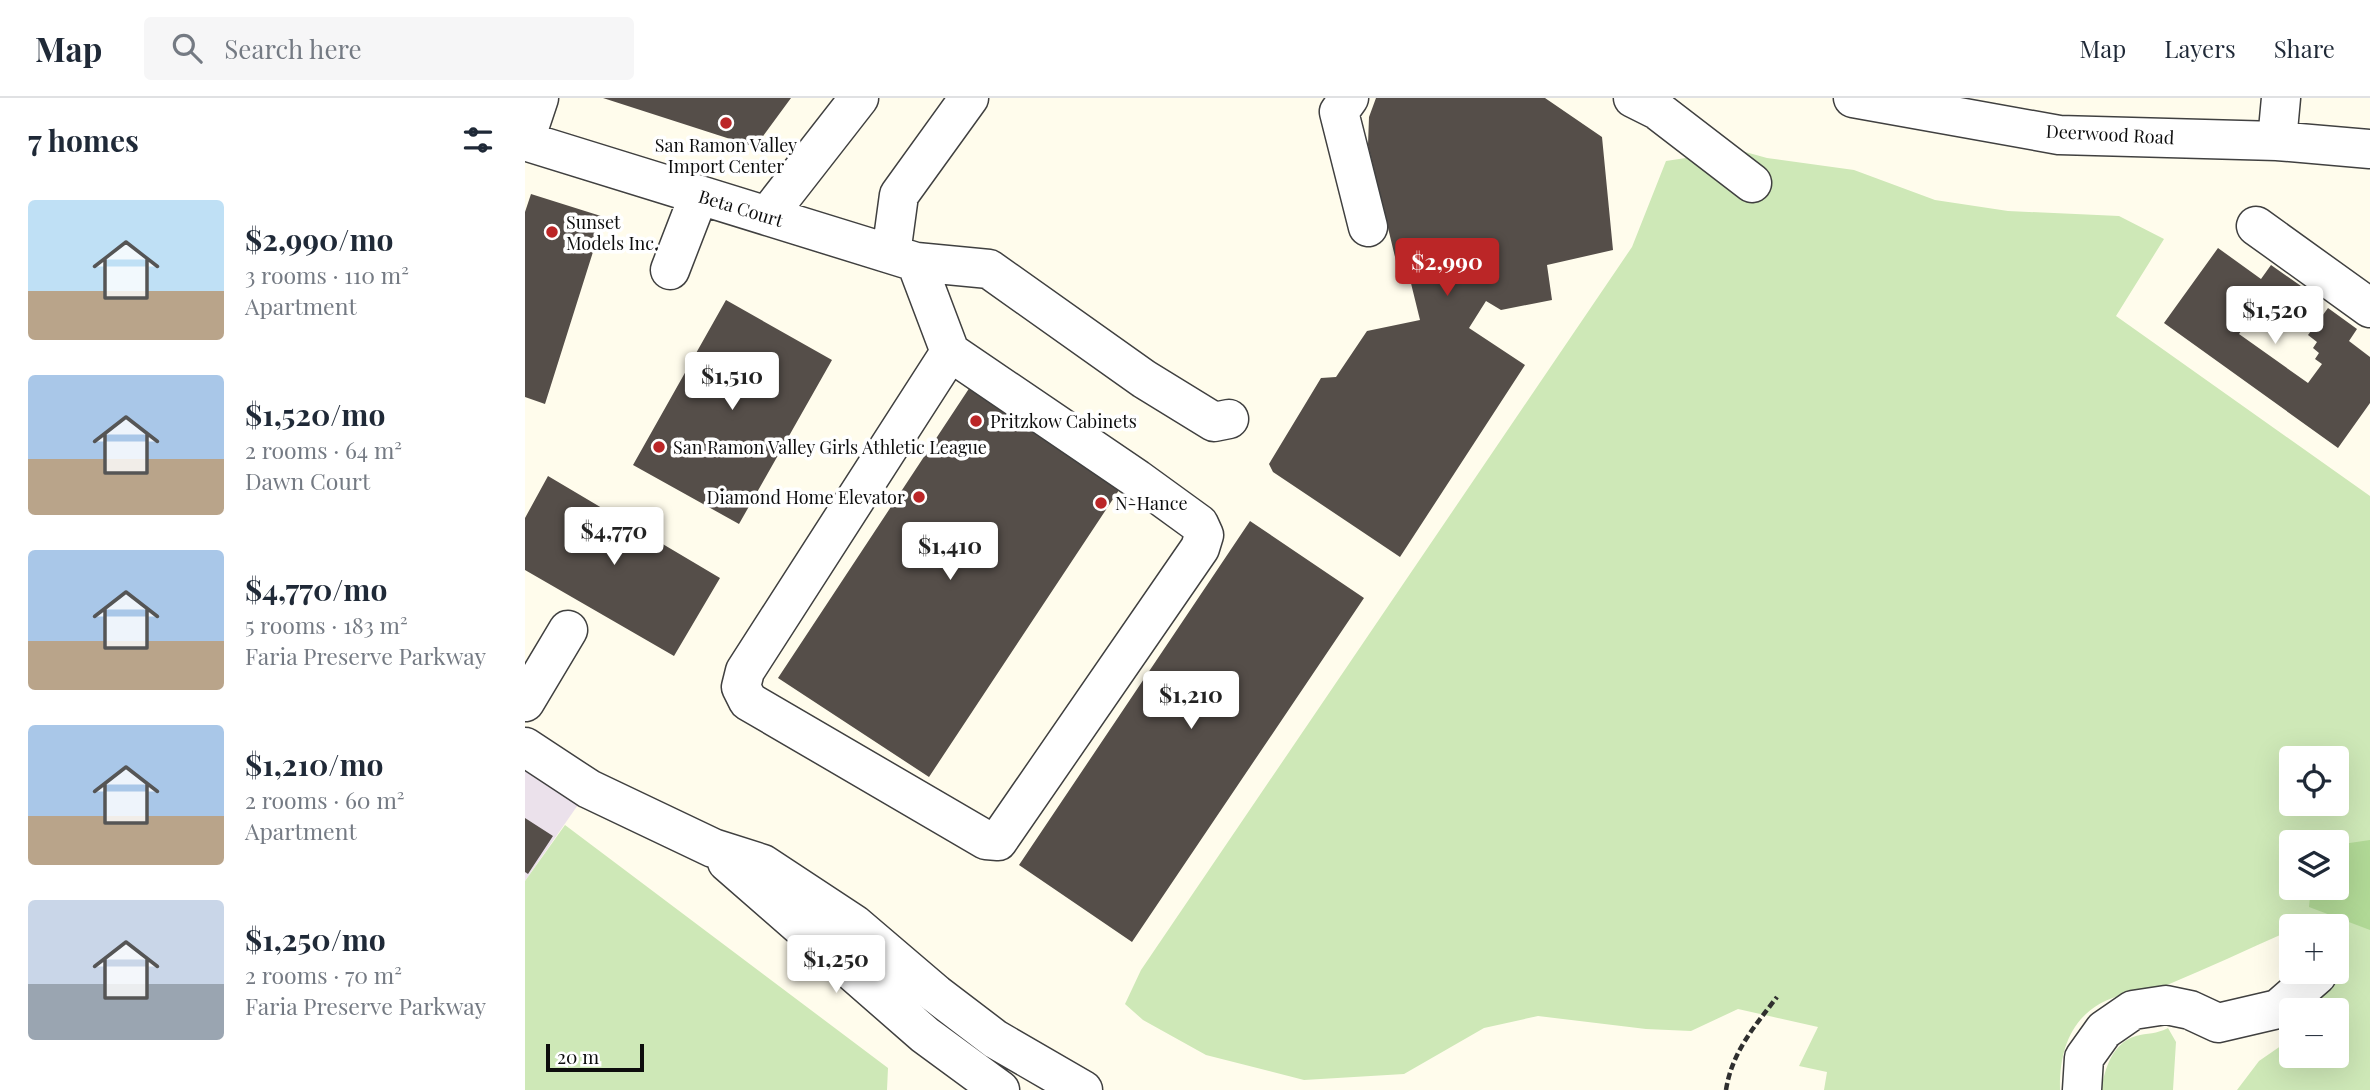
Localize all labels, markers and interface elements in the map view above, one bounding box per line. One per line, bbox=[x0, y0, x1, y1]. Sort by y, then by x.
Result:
search box bbox=[144, 17, 634, 80]
text: Map bbox=[35, 26, 102, 70]
icon: search bbox=[168, 29, 206, 67]
text: Search here bbox=[224, 31, 362, 66]
text: Map bbox=[2080, 32, 2126, 64]
text: Layers bbox=[2164, 32, 2236, 64]
text: Share bbox=[2274, 32, 2335, 64]
marker: San Ramon Valley Import Center bbox=[718, 115, 734, 131]
street label: Deerwood Road bbox=[2045, 119, 2175, 149]
text: 7 homes bbox=[28, 120, 139, 160]
icon: filters bbox=[459, 121, 497, 159]
place label: San Ramon Valley Import Center bbox=[655, 133, 797, 178]
street label: Beta Court bbox=[696, 184, 787, 232]
place label: Sunset Models Inc. bbox=[566, 210, 659, 255]
text: $2,990/mo bbox=[245, 219, 393, 259]
marker: Sunset Models Inc. bbox=[544, 224, 560, 240]
icon: home bbox=[84, 228, 168, 312]
pin: $2,990 bbox=[1390, 238, 1504, 298]
text: $2,990 bbox=[1411, 245, 1483, 276]
text: 3 rooms · 110 m² bbox=[245, 259, 409, 290]
pin: $1,520 bbox=[2218, 286, 2332, 346]
text: Apartment bbox=[245, 290, 357, 321]
text: $1,520 bbox=[2242, 293, 2308, 324]
pin: $1,510 bbox=[675, 352, 789, 412]
text: $1,510 bbox=[701, 359, 763, 390]
text: $1,520/mo bbox=[245, 394, 385, 434]
icon: home bbox=[84, 403, 168, 487]
place label: Pritzkow Cabinets bbox=[990, 409, 1137, 433]
marker: Pritzkow Cabinets bbox=[968, 413, 984, 429]
text: 2 rooms · 64 m² bbox=[245, 434, 402, 465]
place label: San Ramon Valley Girls Athletic League bbox=[673, 435, 987, 459]
marker: San Ramon Valley Girls Athletic League bbox=[651, 439, 667, 455]
text: Dawn Court bbox=[245, 465, 370, 496]
place label: Diamond Home Elevator bbox=[707, 485, 905, 509]
marker: Diamond Home Elevator bbox=[911, 489, 927, 505]
place label: N-Hance bbox=[1115, 491, 1188, 515]
marker: N-Hance bbox=[1093, 495, 1109, 511]
pin: $4,770 bbox=[557, 508, 671, 567]
text: $4,770 bbox=[581, 514, 647, 545]
pin: $1,410 bbox=[893, 522, 1007, 582]
text: $1,410 bbox=[918, 529, 982, 560]
text: $4,770/mo bbox=[245, 569, 387, 609]
icon: home bbox=[84, 578, 168, 662]
text: 5 rooms · 183 m² bbox=[245, 609, 408, 640]
text: Faria Preserve Parkway bbox=[245, 640, 486, 671]
pin: $1,210 bbox=[1134, 672, 1248, 731]
text: $1,210 bbox=[1159, 678, 1223, 709]
text: $1,210/mo bbox=[245, 744, 384, 784]
map controls bbox=[2279, 746, 2349, 1068]
button: locate bbox=[2279, 746, 2349, 816]
icon: home bbox=[84, 753, 168, 837]
text: 2 rooms · 60 m² bbox=[245, 784, 405, 815]
text: Apartment bbox=[245, 815, 357, 846]
button: layers bbox=[2279, 830, 2349, 900]
button: + bbox=[2279, 914, 2349, 984]
text: $1,250/mo bbox=[245, 919, 386, 959]
icon: home bbox=[84, 928, 168, 1012]
pin: $1,250 bbox=[779, 936, 893, 995]
text: $1,250 bbox=[803, 942, 869, 973]
text: 2 rooms · 70 m² bbox=[245, 959, 402, 990]
text: Faria Preserve Parkway bbox=[245, 990, 486, 1021]
button: − bbox=[2279, 998, 2349, 1068]
scale bar bbox=[546, 1041, 644, 1073]
text: 20 m bbox=[557, 1043, 599, 1069]

